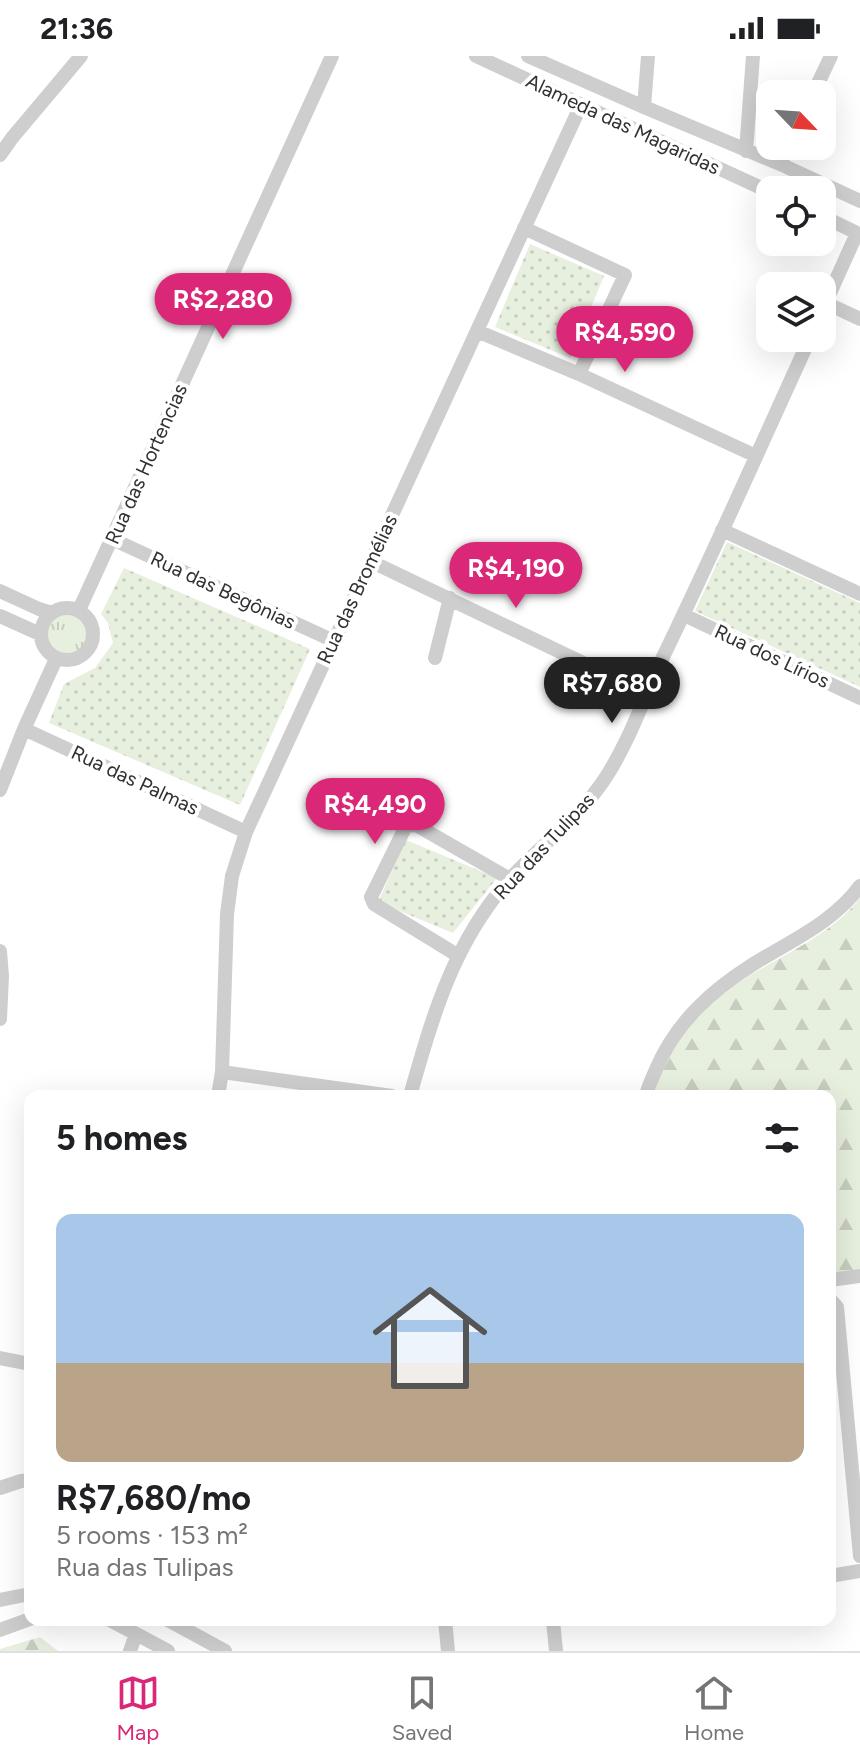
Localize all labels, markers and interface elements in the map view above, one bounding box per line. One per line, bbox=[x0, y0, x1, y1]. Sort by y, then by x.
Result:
text: 21:36 bbox=[40, 10, 113, 47]
street label: Alameda das Magaridas bbox=[522, 69, 724, 179]
north arrow bbox=[756, 80, 836, 160]
map controls bbox=[756, 80, 836, 352]
button: locate bbox=[756, 176, 836, 256]
button: layers bbox=[756, 272, 836, 352]
pin: R$2,280 bbox=[149, 273, 297, 341]
text: R$2,280 bbox=[173, 283, 273, 315]
pin: R$4,590 bbox=[551, 306, 699, 374]
text: R$4,590 bbox=[574, 316, 676, 348]
street label: Rua das Hortencias bbox=[100, 380, 192, 548]
street label: Rua das Bromélias bbox=[312, 510, 402, 668]
pin: R$4,190 bbox=[442, 542, 590, 610]
street label: Rua das Begônias bbox=[147, 546, 299, 634]
text: R$4,190 bbox=[467, 552, 565, 584]
street label: Rua dos Lírios bbox=[711, 619, 833, 693]
pin: R$7,680 bbox=[538, 657, 686, 725]
text: R$7,680 bbox=[562, 667, 662, 699]
street label: Rua das Palmas bbox=[68, 740, 202, 820]
pin: R$4,490 bbox=[301, 778, 449, 846]
text: R$4,490 bbox=[324, 788, 426, 820]
street label: Rua das Tulipas bbox=[489, 788, 599, 904]
icon: filters bbox=[760, 1116, 804, 1160]
text: 5 homes bbox=[56, 1118, 187, 1159]
icon: home bbox=[358, 1266, 502, 1410]
text: R$7,680/mo bbox=[56, 1478, 251, 1519]
text: 5 rooms · 153 m² bbox=[56, 1519, 248, 1551]
text: Rua das Tulipas bbox=[56, 1551, 234, 1583]
tab: Map bbox=[116, 1671, 160, 1746]
tab: Saved bbox=[392, 1671, 452, 1746]
tab: Home bbox=[684, 1671, 744, 1746]

